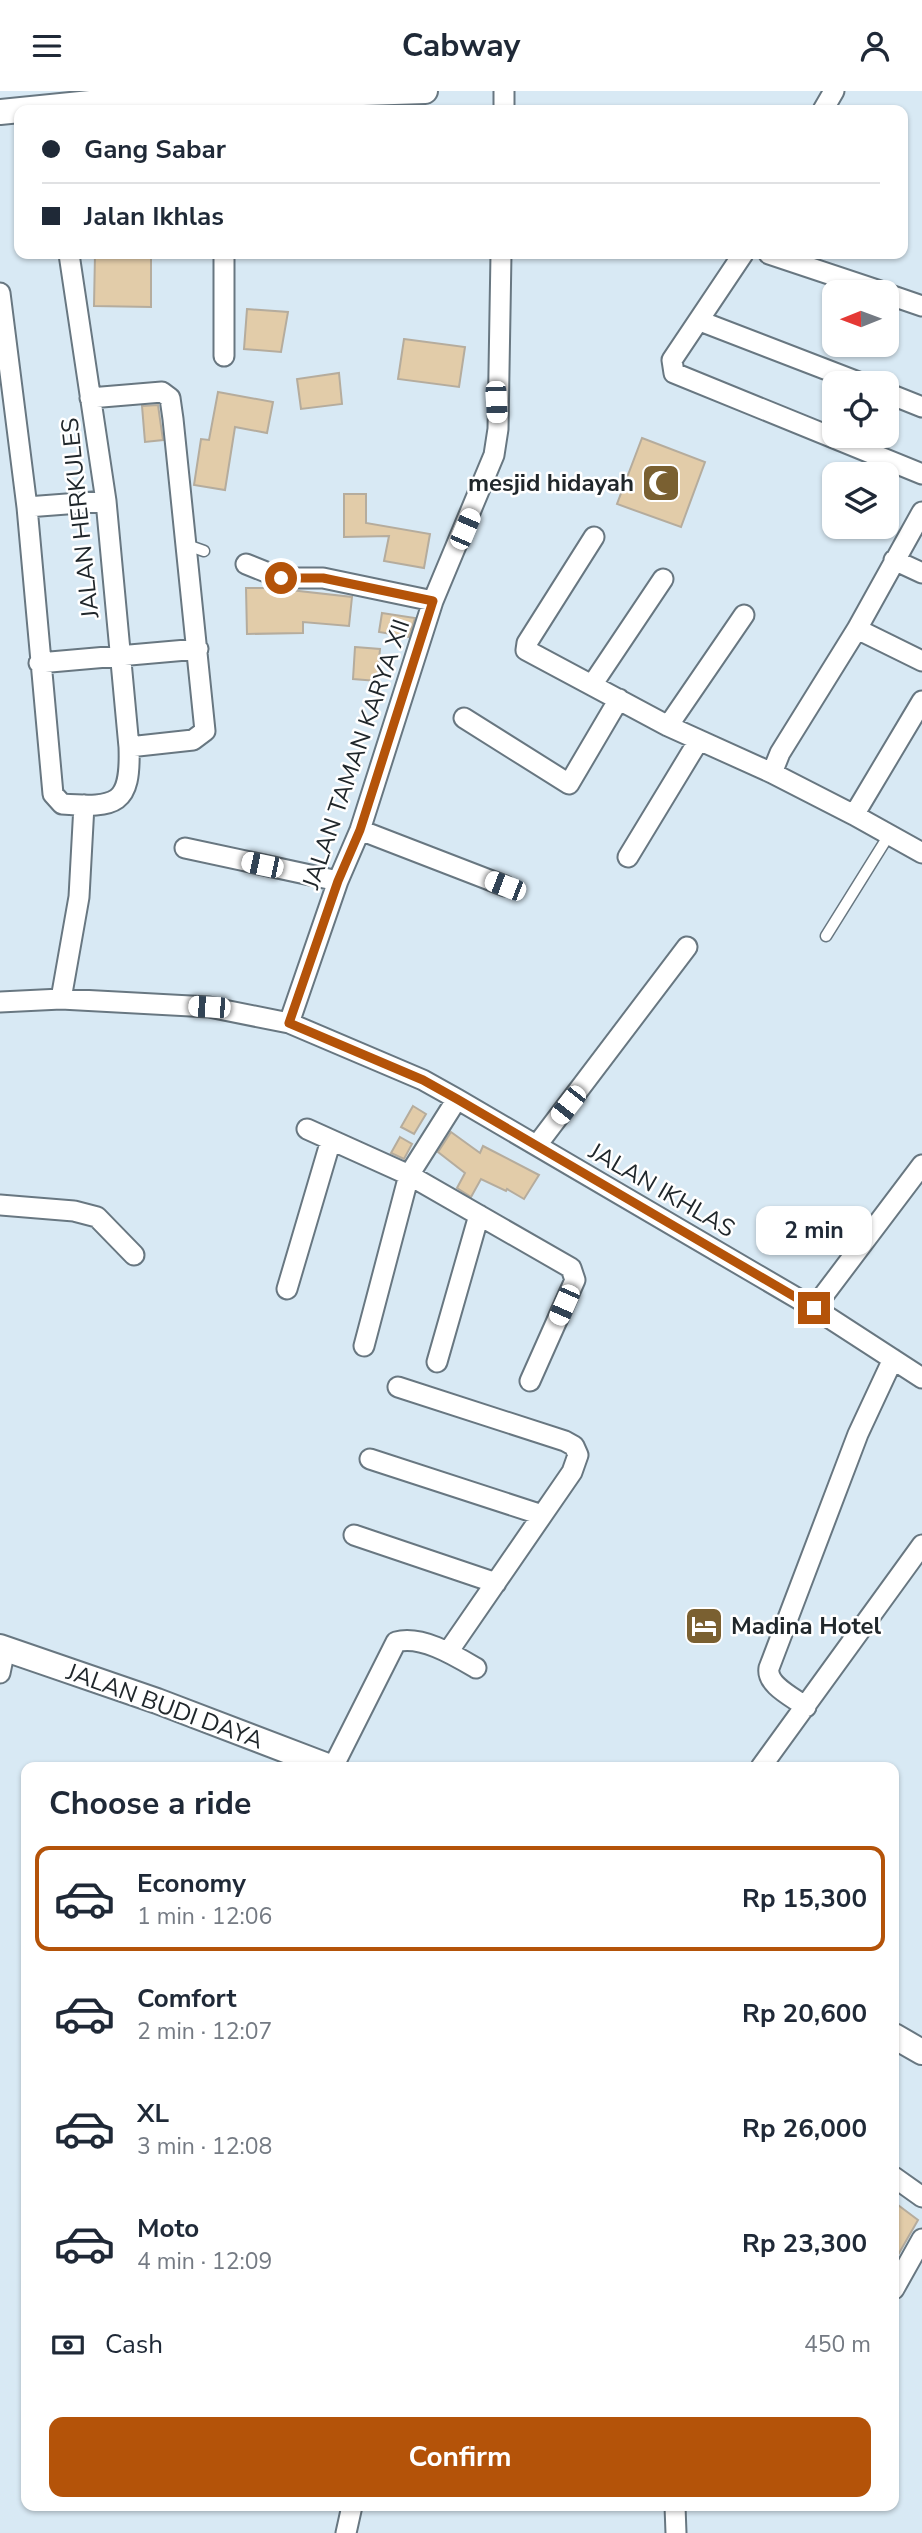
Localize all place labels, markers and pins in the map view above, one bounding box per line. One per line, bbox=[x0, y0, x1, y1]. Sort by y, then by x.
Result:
mosque icon: mesjid hidayah bbox=[640, 462, 682, 504]
place label: mesjid hidayah bbox=[468, 467, 634, 499]
hotel icon: Madina Hotel bbox=[683, 1605, 725, 1647]
place label: Madina Hotel bbox=[731, 1610, 881, 1642]

